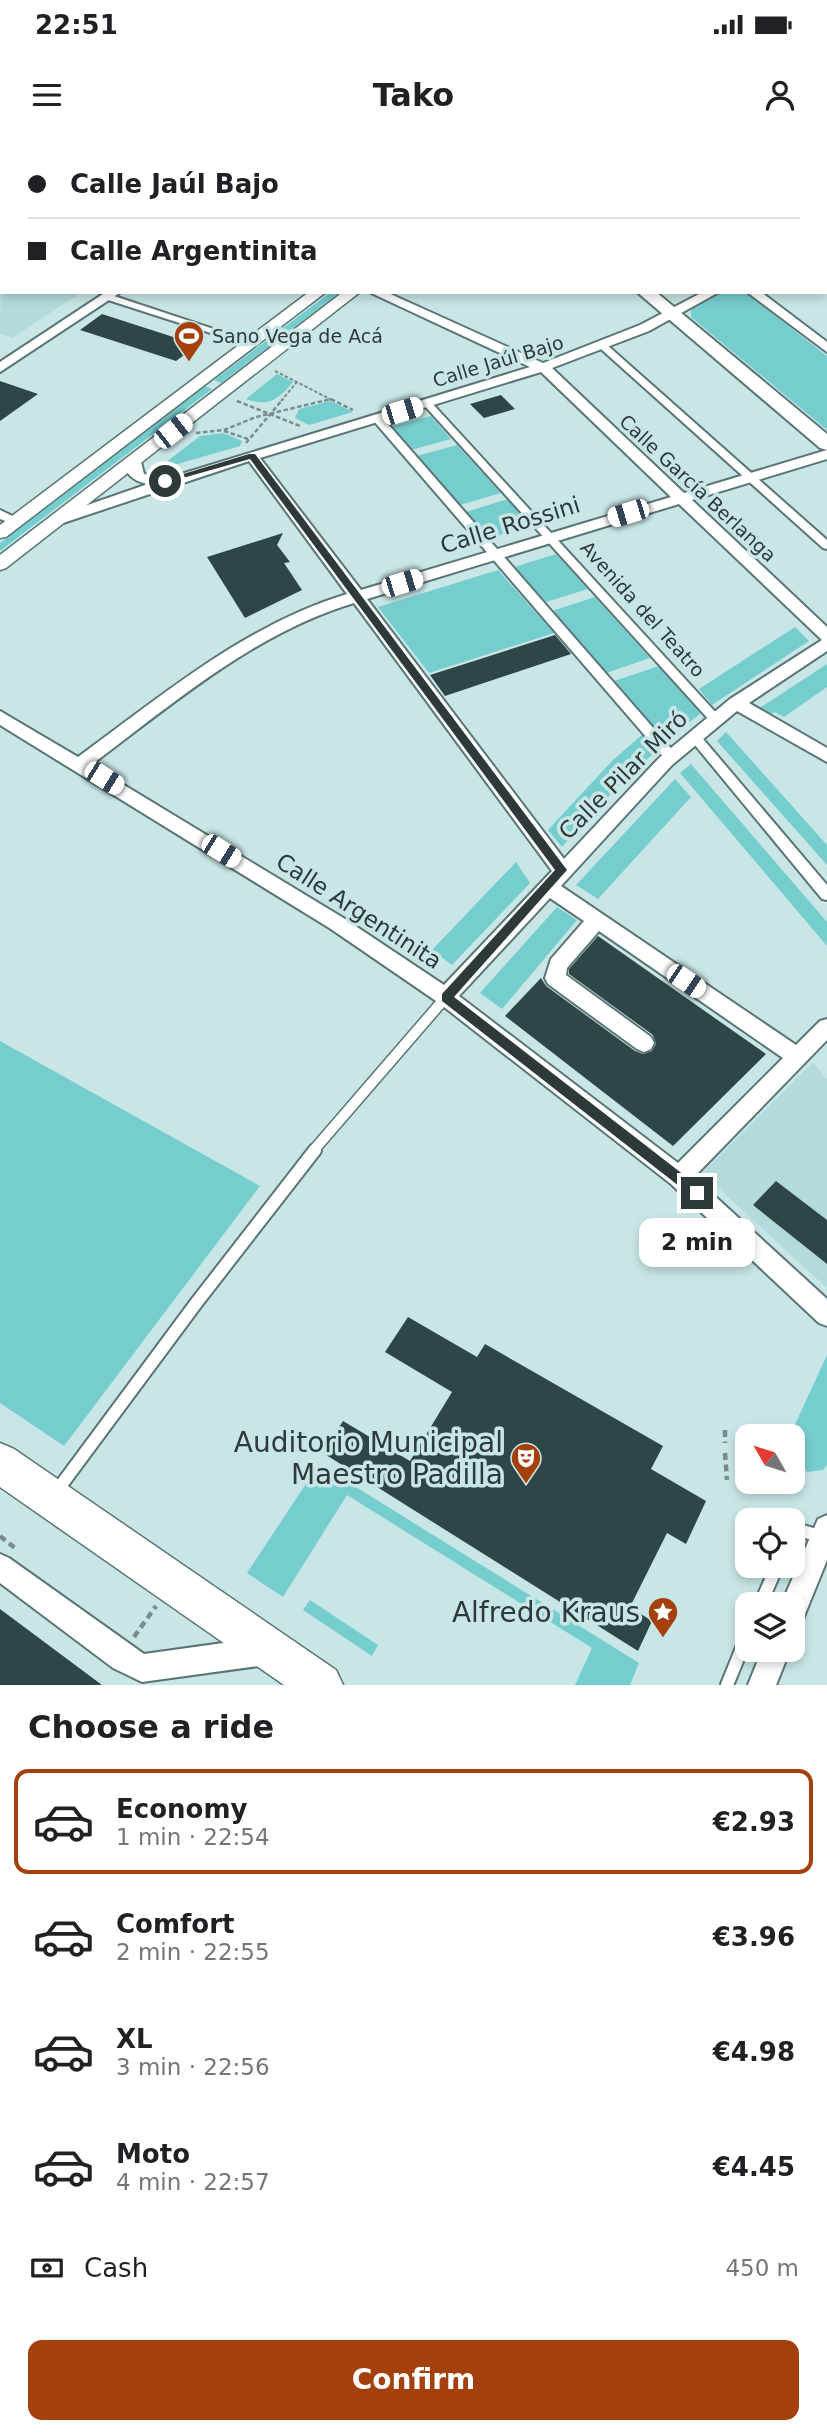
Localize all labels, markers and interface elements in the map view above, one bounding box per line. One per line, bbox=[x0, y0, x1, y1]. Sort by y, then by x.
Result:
text: 22:51 bbox=[35, 10, 118, 40]
icon: menu bbox=[28, 76, 66, 114]
text: Tako bbox=[373, 76, 454, 114]
icon: person bbox=[761, 76, 799, 114]
text: Calle Jaúl Bajo bbox=[70, 169, 279, 199]
text: Calle Argentinita bbox=[70, 236, 318, 266]
sports icon: Sano Vega de Acá bbox=[172, 319, 206, 363]
place label: Sano Vega de Acá bbox=[212, 325, 383, 347]
street label: Calle Jaúl Bajo bbox=[430, 331, 566, 391]
car bbox=[379, 395, 426, 427]
car bbox=[150, 410, 197, 452]
street label: Calle García Berlanga bbox=[615, 410, 781, 566]
route start bbox=[149, 465, 181, 497]
street label: Calle Rossini bbox=[437, 491, 583, 559]
car bbox=[605, 497, 652, 529]
street label: Avenida del Teatro bbox=[576, 537, 710, 681]
car bbox=[379, 567, 426, 599]
street label: Calle Pilar Miró bbox=[553, 705, 693, 845]
car bbox=[81, 758, 128, 798]
car bbox=[198, 831, 245, 871]
street label: Calle Argentinita bbox=[271, 848, 447, 974]
car bbox=[663, 961, 710, 1001]
route end bbox=[681, 1177, 713, 1209]
callout: 2 min bbox=[639, 1218, 755, 1266]
text: 2 min bbox=[661, 1229, 733, 1255]
north arrow bbox=[735, 1424, 805, 1494]
map controls bbox=[735, 1424, 805, 1662]
place label: Auditorio Municipal Maestro Padilla bbox=[234, 1426, 503, 1491]
theatre icon: Auditorio Municipal Maestro Padilla bbox=[509, 1441, 543, 1485]
button: locate bbox=[735, 1508, 805, 1578]
button: layers bbox=[735, 1592, 805, 1662]
place icon: Alfredo Kraus bbox=[646, 1595, 680, 1639]
place label: Alfredo Kraus bbox=[452, 1596, 640, 1629]
text: Choose a ride bbox=[28, 1708, 274, 1746]
icon: car bbox=[32, 1790, 95, 1853]
text: Economy bbox=[116, 1794, 247, 1824]
text: €2.93 bbox=[713, 1807, 795, 1837]
text: 1 min · 22:54 bbox=[116, 1824, 270, 1850]
icon: car bbox=[32, 1905, 95, 1968]
text: Comfort bbox=[116, 1909, 234, 1939]
text: €3.96 bbox=[713, 1922, 795, 1952]
text: 2 min · 22:55 bbox=[116, 1939, 270, 1965]
icon: car bbox=[32, 2020, 95, 2083]
text: XL bbox=[116, 2024, 153, 2054]
text: €4.98 bbox=[713, 2037, 795, 2067]
text: 3 min · 22:56 bbox=[116, 2054, 270, 2080]
icon: car bbox=[32, 2135, 95, 2198]
text: Moto bbox=[116, 2139, 190, 2169]
text: €4.45 bbox=[713, 2152, 795, 2182]
text: 4 min · 22:57 bbox=[116, 2169, 270, 2195]
icon: cash bbox=[28, 2249, 66, 2287]
text: Cash bbox=[84, 2253, 148, 2283]
text: 450 m bbox=[725, 2255, 799, 2281]
button: Confirm bbox=[28, 2340, 799, 2420]

